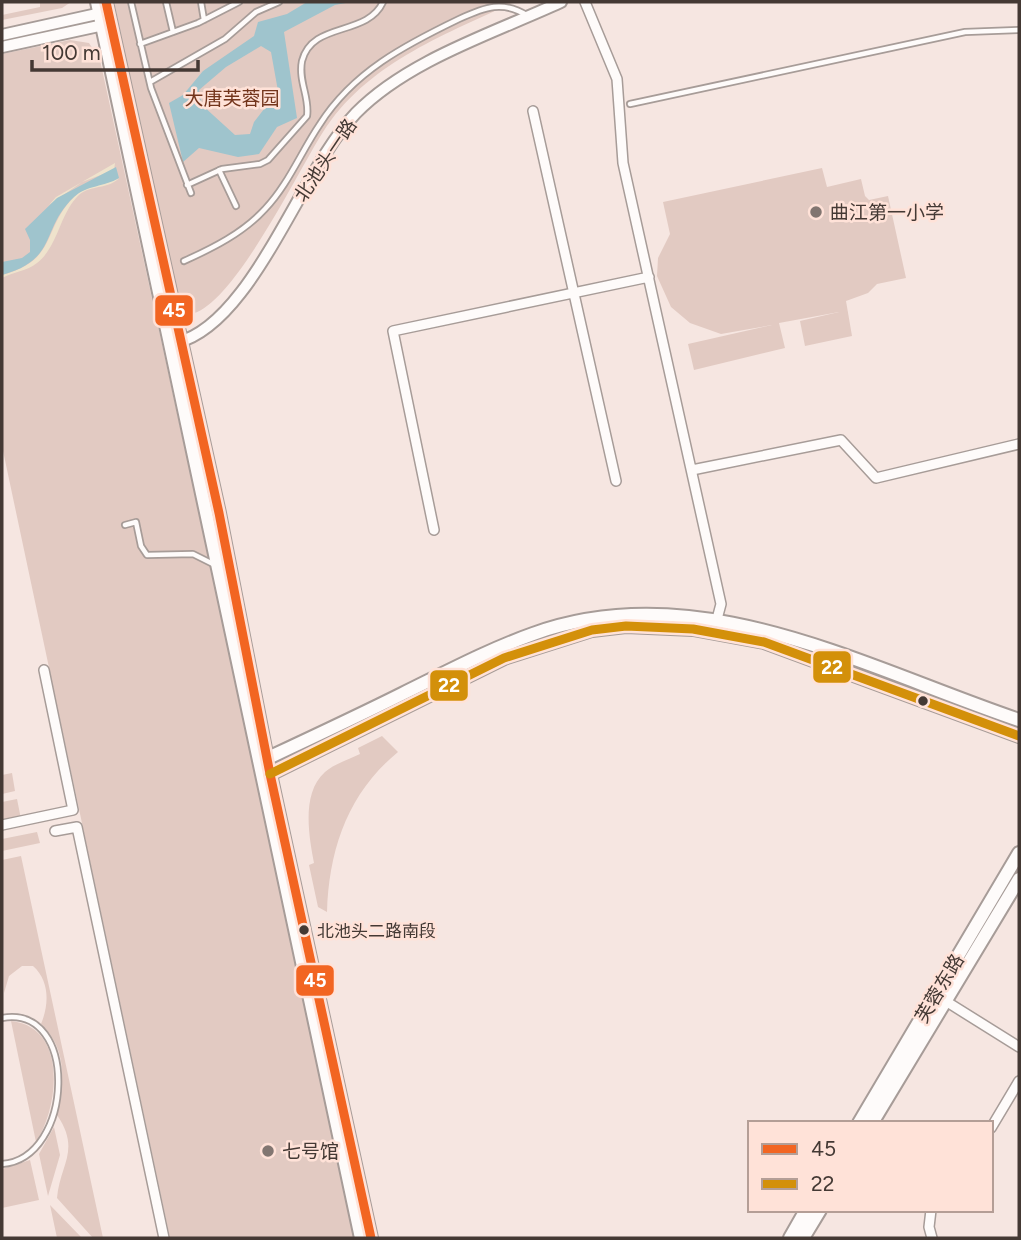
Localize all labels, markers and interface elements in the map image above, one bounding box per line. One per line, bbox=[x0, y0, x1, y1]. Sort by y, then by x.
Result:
scale bar bbox=[32, 28, 198, 72]
text: 100 m bbox=[42, 40, 101, 65]
park label: 大唐芙蓉园 bbox=[184, 87, 280, 110]
street label: 北池头一路 bbox=[289, 114, 362, 206]
place label: 曲江第一小学 bbox=[830, 201, 944, 224]
marker: 曲江第一小学 bbox=[808, 204, 824, 220]
line badge: 45 bbox=[154, 294, 194, 327]
text: 45 bbox=[162, 299, 186, 322]
line badge: 22 bbox=[812, 650, 852, 684]
text: 22 bbox=[821, 656, 843, 679]
line badge: 22 bbox=[429, 669, 469, 702]
text: 22 bbox=[438, 674, 460, 697]
unlabelled marker bbox=[916, 694, 930, 708]
place label: 北池头二路南段 bbox=[317, 921, 436, 941]
marker: 北池头二路南段 bbox=[297, 923, 311, 937]
street label: 芙蓉东路 bbox=[910, 950, 969, 1027]
line badge: 45 bbox=[295, 964, 335, 997]
text: 45 bbox=[303, 969, 327, 992]
legend bbox=[748, 1121, 993, 1212]
text: 45 bbox=[811, 1136, 836, 1161]
place label: 七号馆 bbox=[282, 1140, 339, 1163]
marker: 七号馆 bbox=[260, 1143, 276, 1159]
text: 22 bbox=[811, 1171, 834, 1196]

